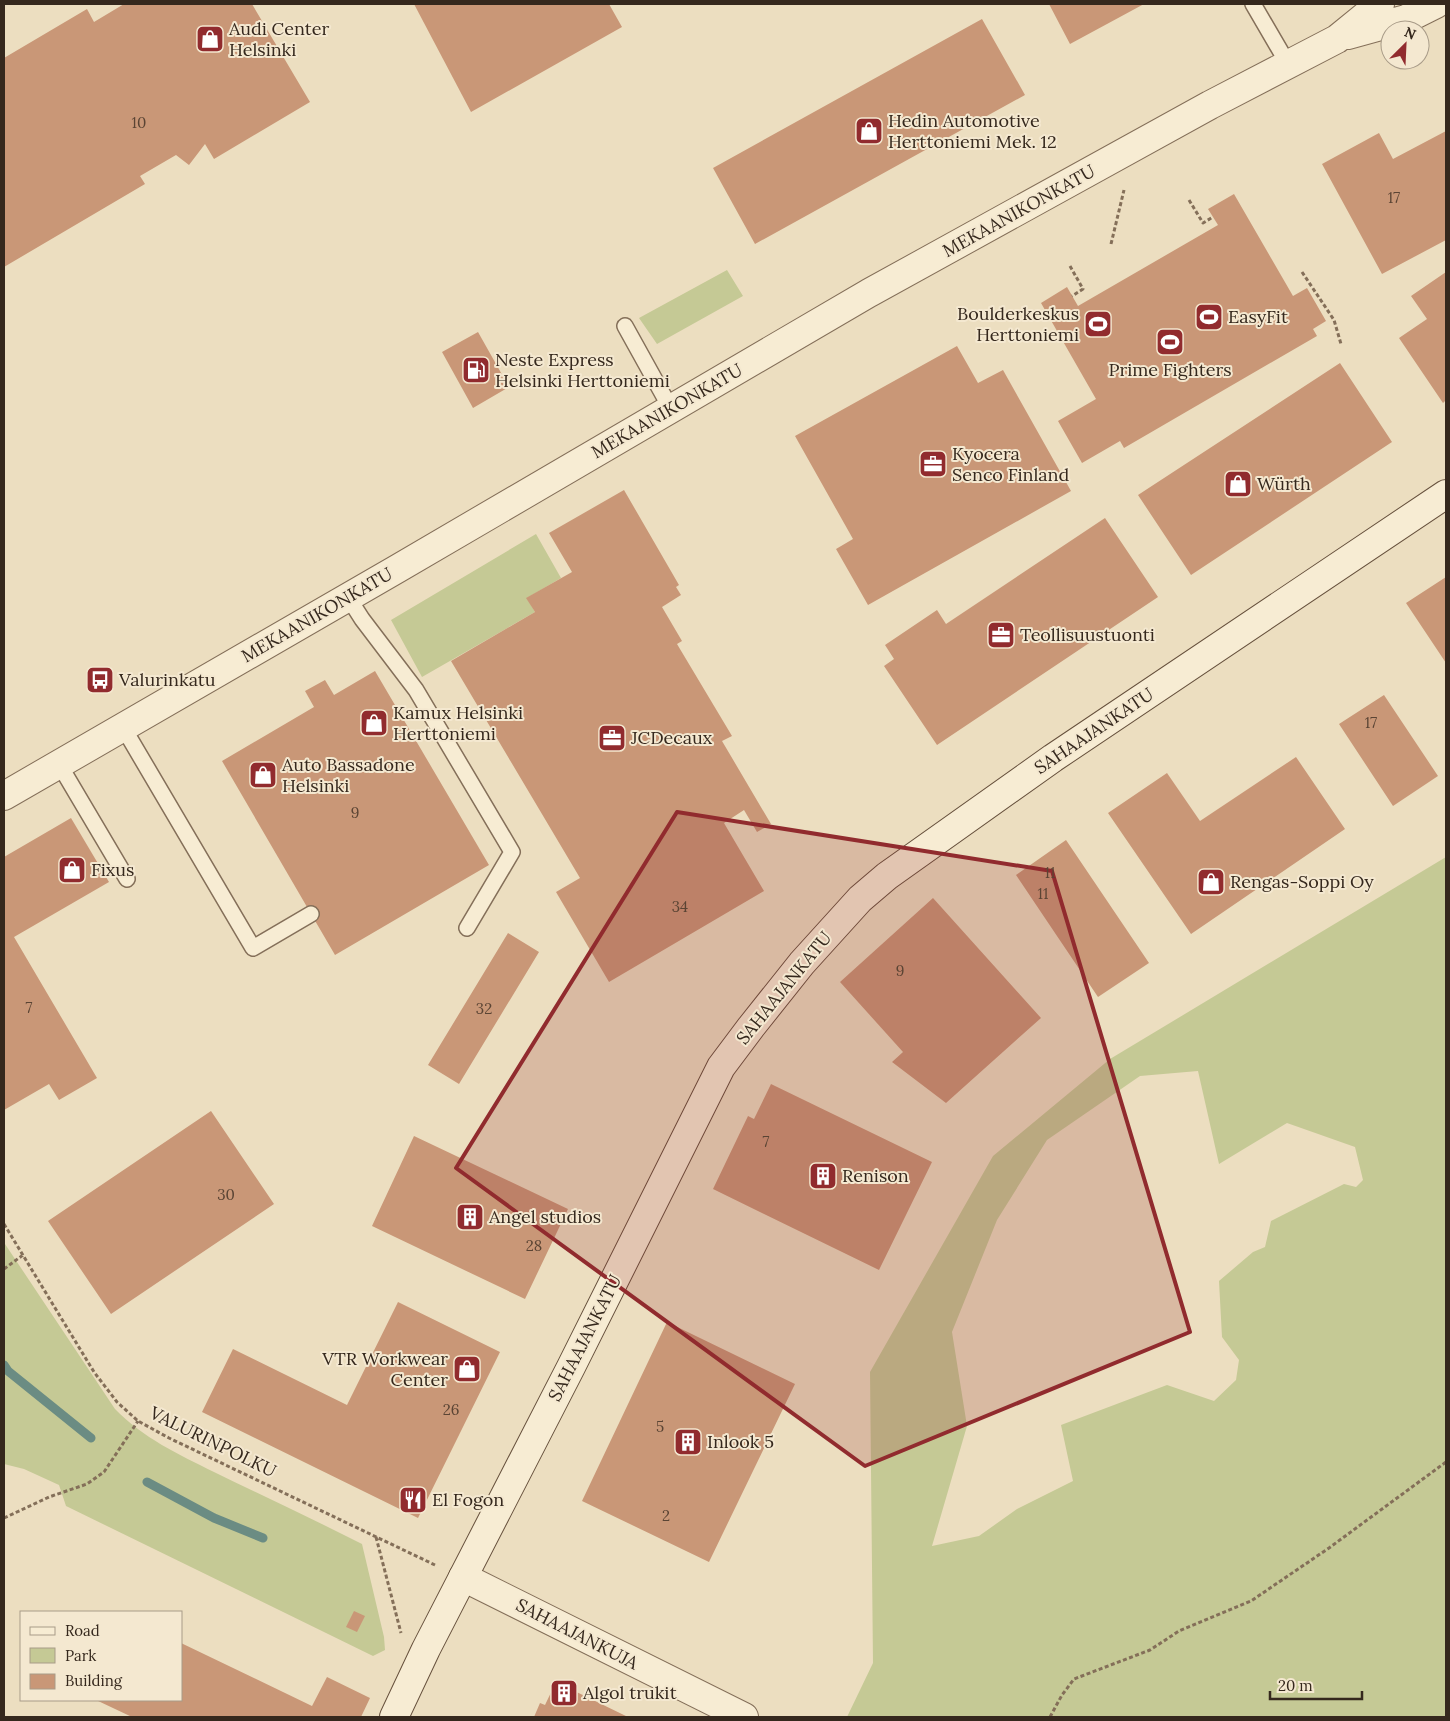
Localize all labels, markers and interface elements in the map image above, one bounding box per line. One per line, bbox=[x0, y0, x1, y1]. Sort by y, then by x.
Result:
place label: Audi Center Helsinki bbox=[228, 17, 329, 61]
north arrow bbox=[1380, 20, 1430, 70]
text: N bbox=[1402, 23, 1419, 44]
shop icon: Audi Center Helsinki bbox=[195, 24, 225, 54]
place label: Hedin Automotive Herttoniemi Mek. 12 bbox=[888, 109, 1057, 153]
house number: 10 bbox=[132, 113, 146, 132]
shop icon: Hedin Automotive Herttoniemi Mek. 12 bbox=[854, 116, 884, 146]
street label: MEKAANIKONKATU bbox=[938, 159, 1099, 262]
house number: 17 bbox=[1388, 188, 1400, 207]
place label: Boulderkeskus Herttoniemi bbox=[957, 302, 1079, 346]
sports icon: EasyFit bbox=[1194, 302, 1224, 332]
place label: EasyFit bbox=[1228, 305, 1288, 328]
sports icon: Boulderkeskus Herttoniemi bbox=[1083, 309, 1113, 339]
sports icon: Prime Fighters bbox=[1155, 327, 1185, 357]
place label: Neste Express Helsinki Herttoniemi bbox=[495, 348, 670, 392]
fuel station icon: Neste Express Helsinki Herttoniemi bbox=[461, 355, 491, 385]
street label: MEKAANIKONKATU bbox=[587, 358, 747, 463]
place label: Prime Fighters bbox=[1108, 358, 1232, 381]
place label: Kyocera Senco Finland bbox=[952, 442, 1070, 486]
office icon: Kyocera Senco Finland bbox=[918, 449, 948, 479]
shop icon: Würth bbox=[1223, 469, 1253, 499]
place label: Würth bbox=[1257, 472, 1311, 495]
street label: MEKAANIKONKATU bbox=[237, 562, 397, 667]
office icon: Teollisuustuonti bbox=[986, 620, 1016, 650]
place label: Teollisuustuonti bbox=[1020, 623, 1155, 646]
bus stop icon: Valurinkatu bbox=[85, 665, 115, 695]
place label: Valurinkatu bbox=[118, 668, 216, 691]
street label: SAHAAJANKATU bbox=[1030, 682, 1158, 779]
place label: Kamux Helsinki Herttoniemi bbox=[393, 701, 523, 745]
shop icon: Kamux Helsinki Herttoniemi bbox=[359, 708, 389, 738]
house number: 17 bbox=[1365, 713, 1377, 732]
office icon: JCDecaux bbox=[597, 723, 627, 753]
place label: JCDecaux bbox=[630, 726, 713, 749]
place label: Auto Bassadone Helsinki bbox=[281, 753, 415, 797]
shop icon: Auto Bassadone Helsinki bbox=[248, 760, 278, 790]
house number: 9 bbox=[351, 803, 359, 822]
shop icon: Fixus bbox=[57, 855, 87, 885]
place label: Fixus bbox=[91, 858, 134, 881]
house number: 11 bbox=[1045, 863, 1055, 882]
shop icon: Rengas-Soppi Oy bbox=[1196, 867, 1226, 897]
place label: Rengas-Soppi Oy bbox=[1230, 870, 1374, 893]
house number: 11 bbox=[1038, 884, 1048, 903]
house number: 34 bbox=[672, 897, 688, 916]
street label: SAHAAJANKATU bbox=[731, 926, 836, 1049]
house number: 9 bbox=[896, 961, 904, 980]
house number: 7 bbox=[26, 998, 33, 1017]
house number: 32 bbox=[476, 999, 492, 1018]
house number: 7 bbox=[763, 1132, 770, 1151]
building icon: Renison bbox=[808, 1161, 838, 1191]
place label: Renison bbox=[842, 1164, 909, 1187]
house number: 30 bbox=[217, 1185, 235, 1204]
building icon: Angel studios bbox=[455, 1202, 485, 1232]
place label: Angel studios bbox=[488, 1205, 601, 1228]
house number: 28 bbox=[526, 1236, 542, 1255]
street label: SAHAAJANKATU bbox=[543, 1271, 626, 1405]
place label: VTR Workwear Center bbox=[321, 1347, 448, 1391]
shop icon: VTR Workwear Center bbox=[452, 1354, 482, 1384]
street label: VALURINPOLKU bbox=[145, 1400, 280, 1482]
house number: 26 bbox=[443, 1400, 459, 1419]
house number: 5 bbox=[656, 1417, 664, 1436]
building icon: Inlook 5 bbox=[673, 1427, 703, 1457]
place label: Inlook 5 bbox=[707, 1430, 774, 1453]
restaurant icon: El Fogon bbox=[398, 1485, 428, 1515]
place label: El Fogon bbox=[432, 1488, 504, 1511]
house number: 2 bbox=[662, 1506, 670, 1525]
street label: SAHAAJANKUJA bbox=[512, 1593, 643, 1675]
legend bbox=[20, 1611, 182, 1701]
text: Road bbox=[65, 1621, 100, 1640]
text: Park bbox=[65, 1646, 96, 1665]
scale bar bbox=[1270, 1668, 1362, 1700]
text: Building bbox=[65, 1671, 123, 1690]
text: 20 m bbox=[1278, 1676, 1313, 1695]
building icon: Algol trukit bbox=[549, 1678, 579, 1708]
place label: Algol trukit bbox=[582, 1681, 677, 1704]

